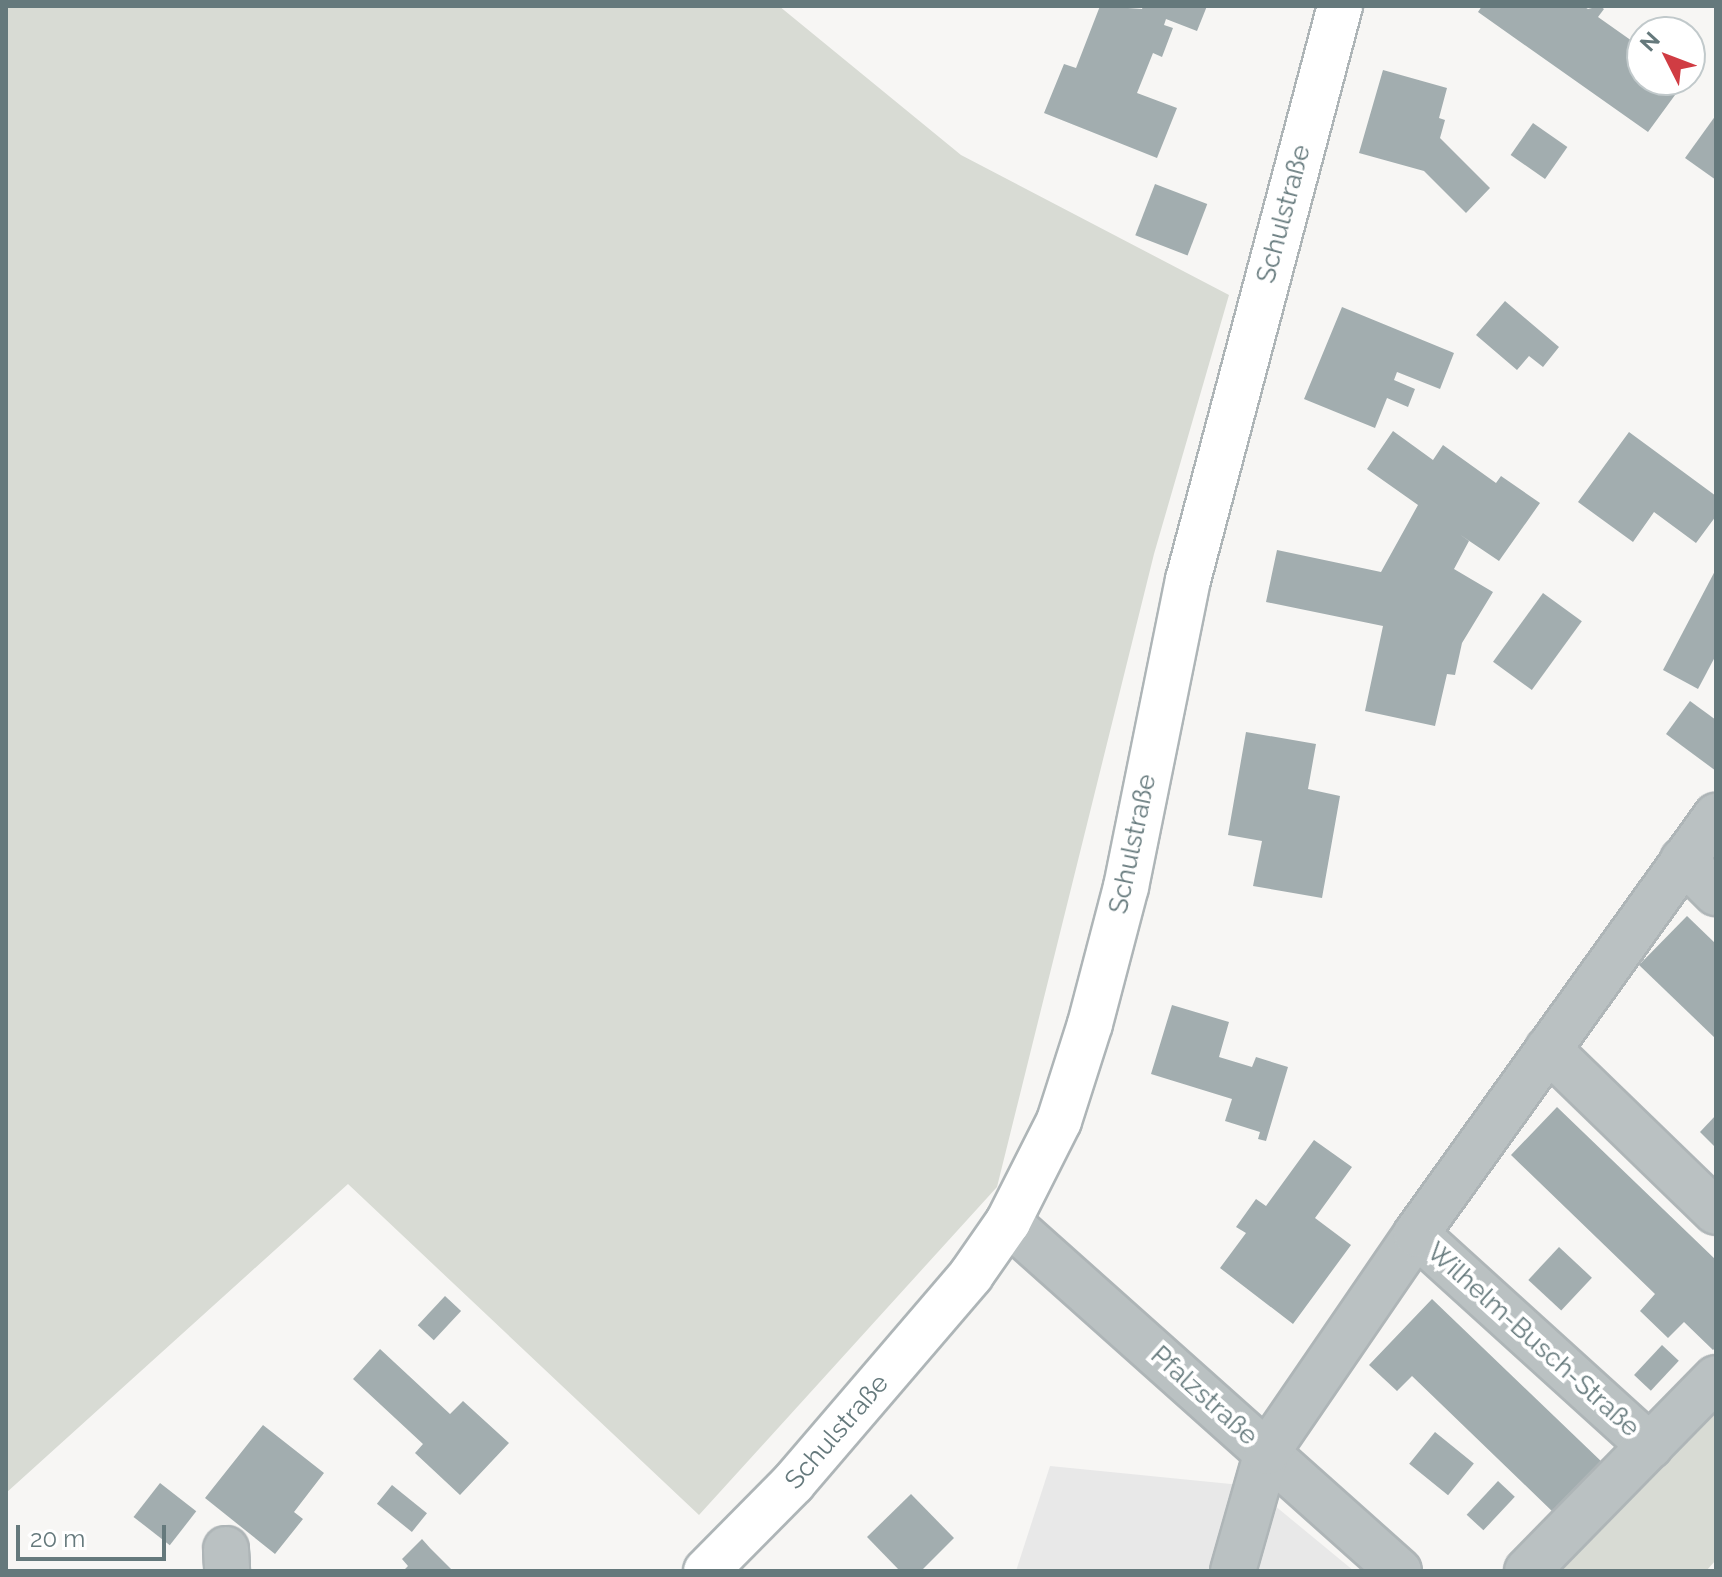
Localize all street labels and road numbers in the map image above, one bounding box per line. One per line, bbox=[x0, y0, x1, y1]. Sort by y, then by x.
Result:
street label: Schulstraße bbox=[1251, 141, 1317, 287]
street label: Schulstraße bbox=[1103, 771, 1163, 917]
street label: Wilhelm-Busch-Straße bbox=[1420, 1236, 1646, 1444]
street label: Pfalzstraße bbox=[1144, 1340, 1264, 1452]
street label: Schulstraße bbox=[779, 1368, 895, 1496]

